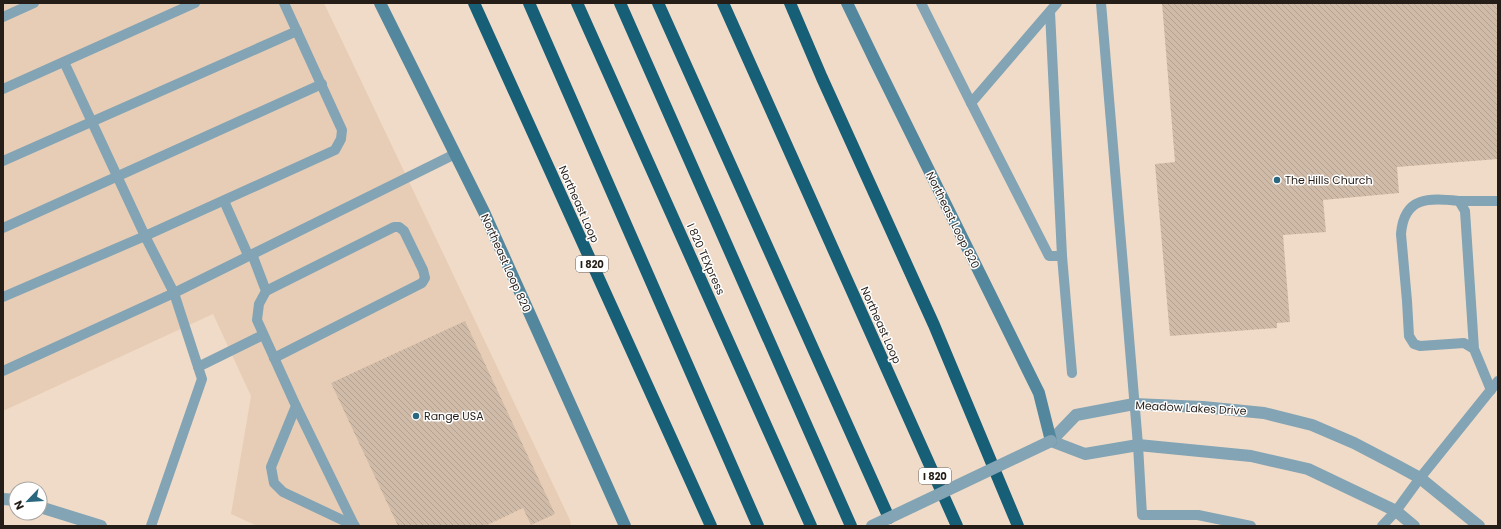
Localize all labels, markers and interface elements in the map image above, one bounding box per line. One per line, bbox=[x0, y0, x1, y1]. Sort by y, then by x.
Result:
street label: Northeast Loop bbox=[555, 163, 603, 245]
street label: Northeast Loop 820 bbox=[923, 169, 984, 271]
place label: The Hills Church bbox=[1285, 172, 1373, 188]
marker: The Hills Church bbox=[1272, 175, 1282, 185]
street label: Northeast Loop 820 bbox=[477, 211, 535, 315]
street label: I 820 TEXpress bbox=[683, 221, 729, 298]
road number: I 820 bbox=[576, 256, 608, 272]
street label: Northeast Loop bbox=[857, 284, 905, 366]
street label: Meadow Lakes Drive bbox=[1135, 397, 1247, 419]
place label: Range USA bbox=[424, 408, 484, 424]
marker: Range USA bbox=[411, 411, 421, 421]
road number: I 820 bbox=[919, 468, 951, 484]
north arrow bbox=[8, 481, 48, 521]
text: N bbox=[10, 498, 28, 512]

